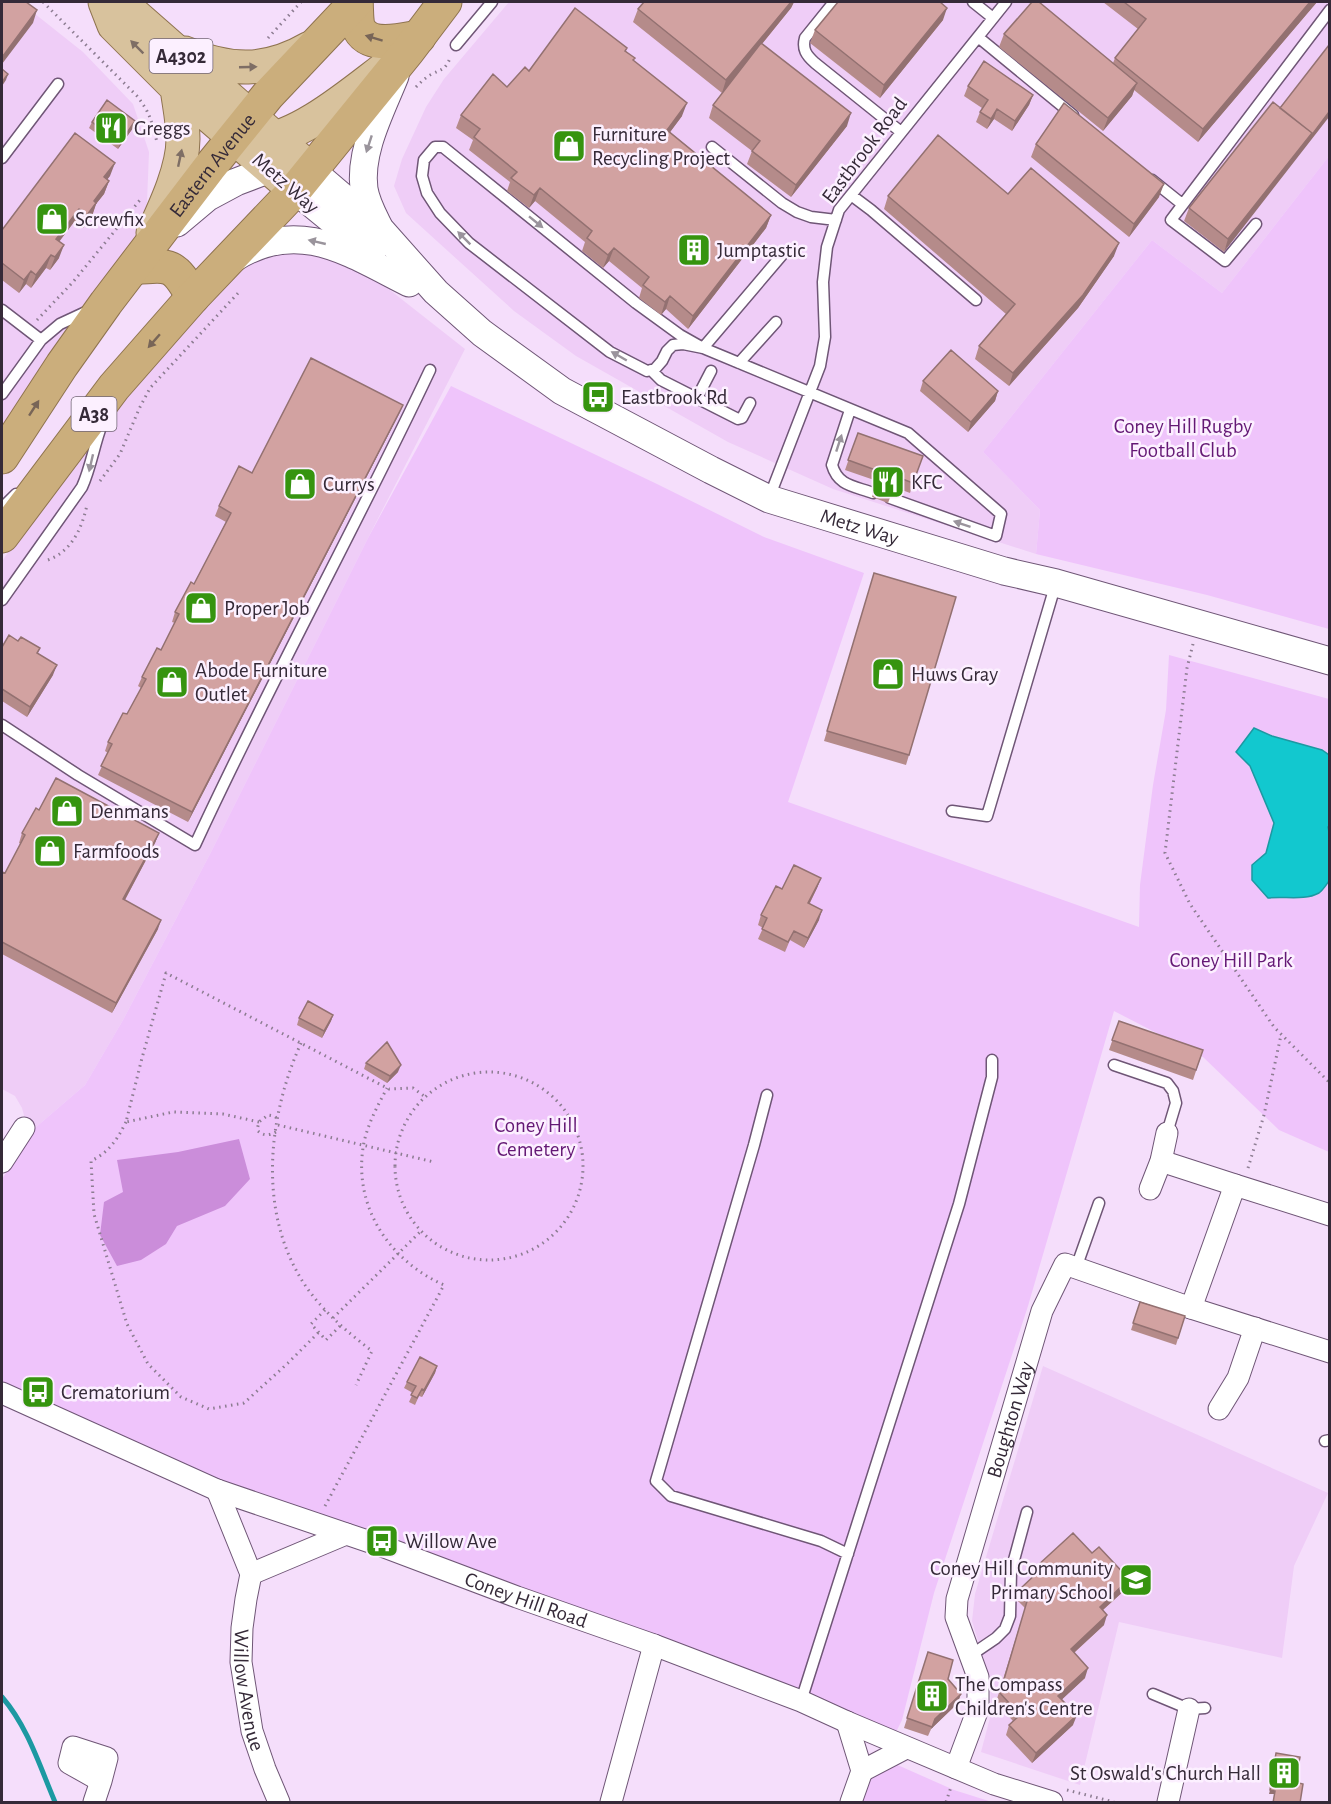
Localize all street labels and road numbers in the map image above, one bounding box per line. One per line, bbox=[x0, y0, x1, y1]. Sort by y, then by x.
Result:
road number: A4302 bbox=[150, 39, 213, 73]
street label: Eastbrook Road bbox=[818, 93, 911, 207]
street label: Eastern Avenue bbox=[166, 109, 260, 221]
street label: Metz Way bbox=[248, 149, 323, 218]
road number: A38 bbox=[72, 397, 116, 431]
street label: Metz Way bbox=[818, 505, 901, 549]
street label: Boughton Way bbox=[983, 1359, 1038, 1480]
street label: Coney Hill Road bbox=[462, 1568, 590, 1632]
street label: Willow Avenue bbox=[230, 1629, 268, 1754]

